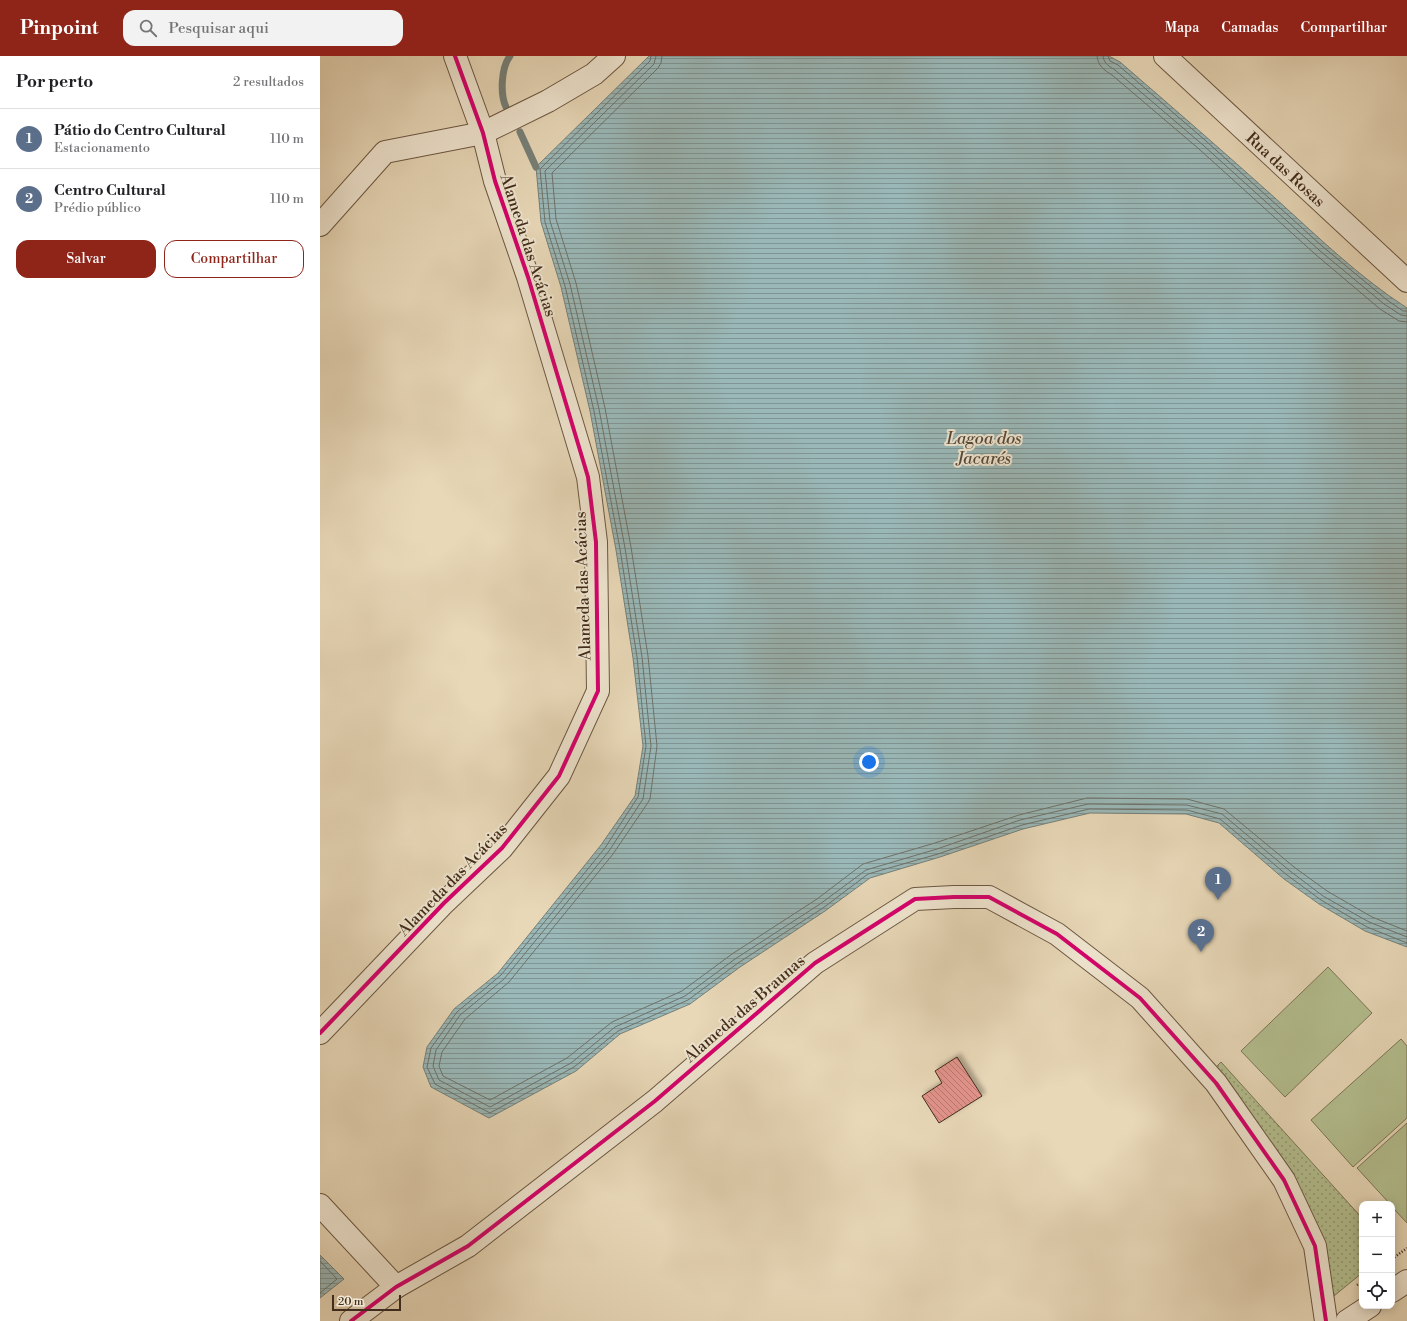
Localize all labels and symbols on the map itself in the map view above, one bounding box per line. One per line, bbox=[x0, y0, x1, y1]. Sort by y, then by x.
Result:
street label: Rua das Rosas bbox=[1242, 128, 1329, 212]
street label: Alameda das Acácias bbox=[495, 170, 561, 319]
water label: Lagoa dos Jacarés bbox=[945, 428, 1022, 470]
street label: Alameda das Acácias bbox=[570, 511, 596, 662]
your location bbox=[859, 752, 879, 772]
street label: Alameda das Acácias bbox=[393, 819, 512, 941]
pin: 1 bbox=[1205, 867, 1231, 900]
pin: 2 bbox=[1188, 919, 1214, 952]
street label: Alameda das Braunas bbox=[679, 951, 809, 1067]
scale bar bbox=[332, 1293, 401, 1312]

